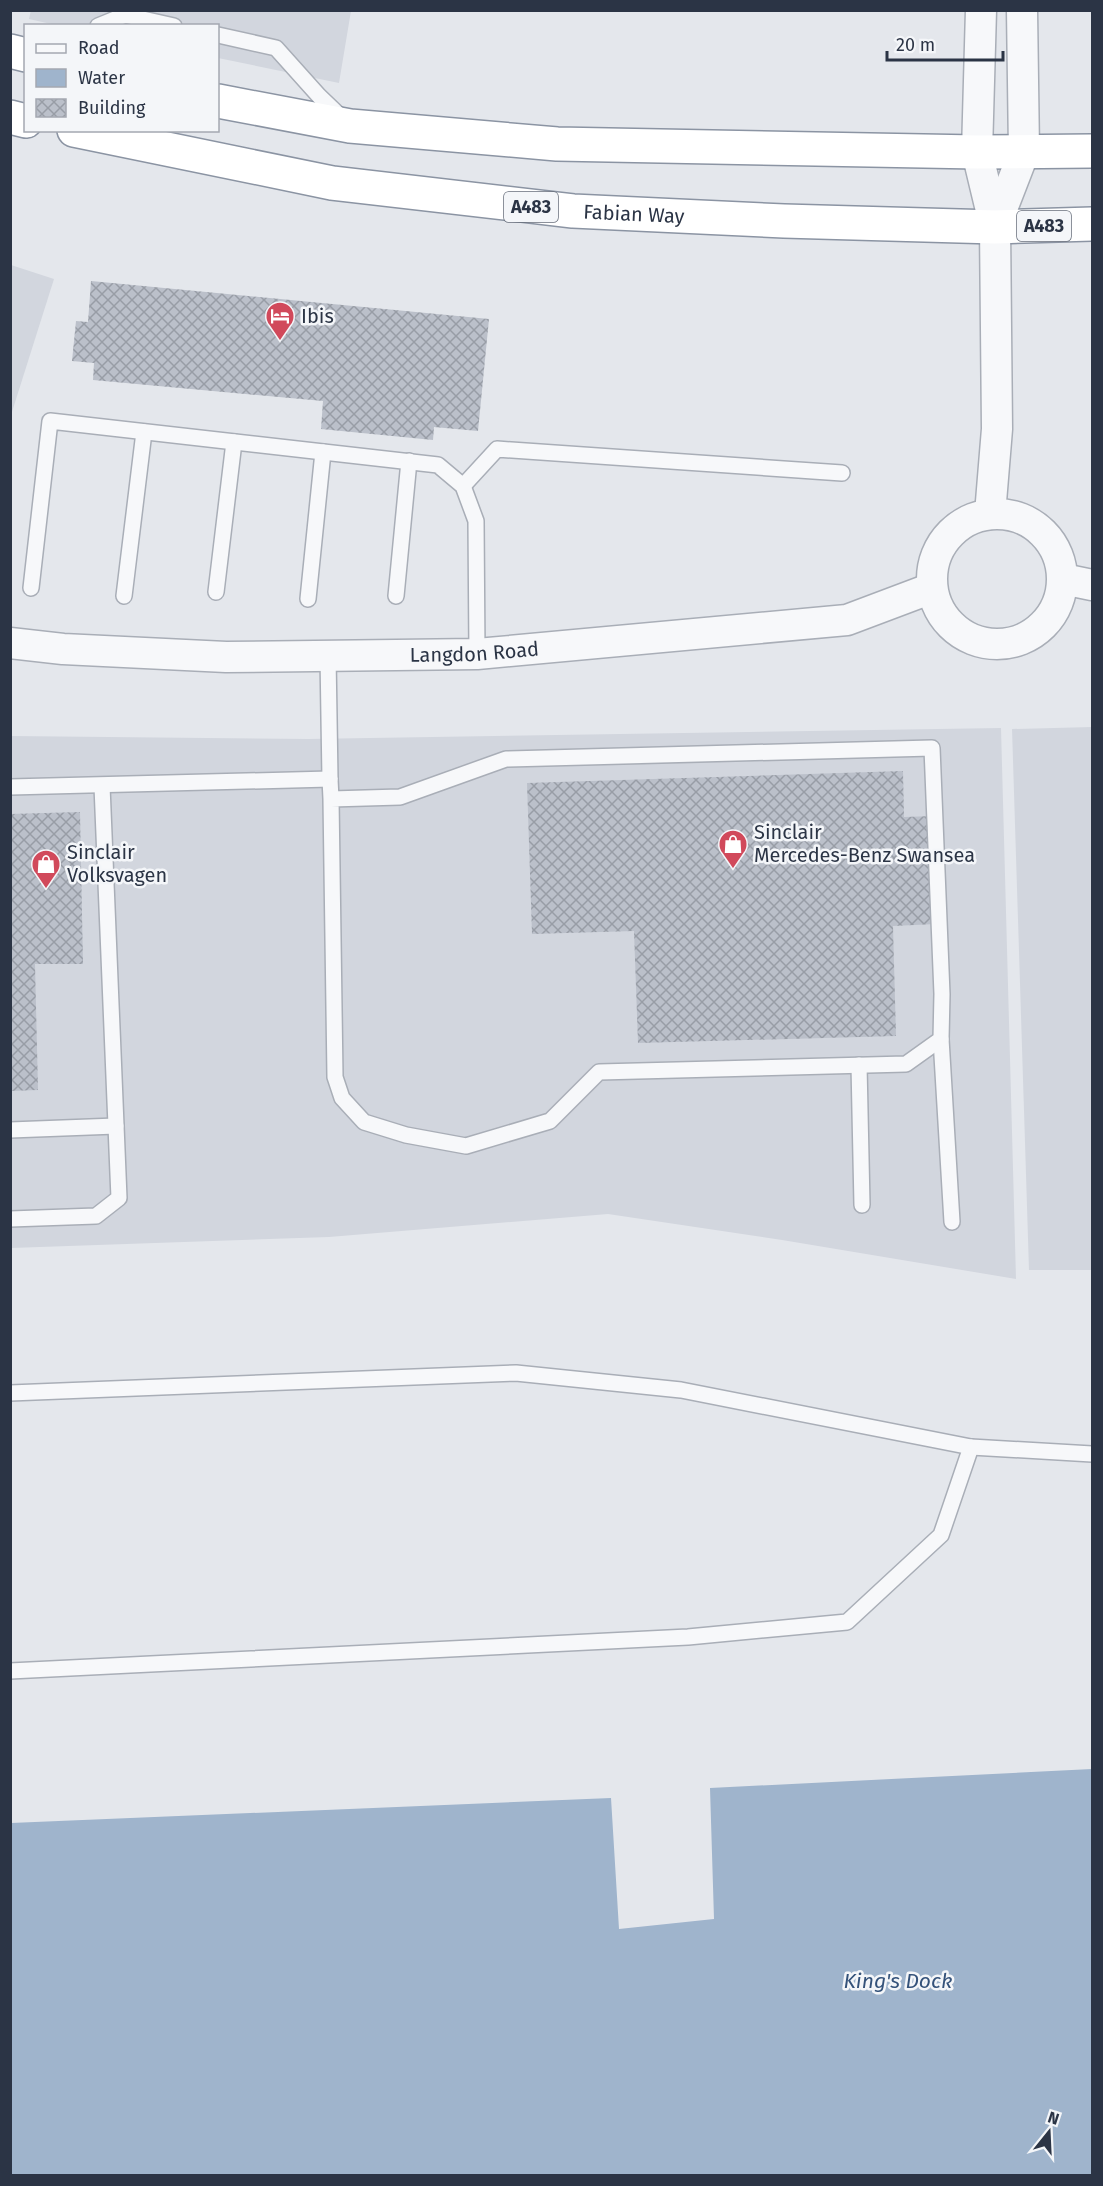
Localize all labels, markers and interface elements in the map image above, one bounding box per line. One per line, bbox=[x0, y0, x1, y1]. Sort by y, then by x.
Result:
legend bbox=[24, 24, 219, 132]
scale bar bbox=[887, 24, 1002, 62]
text: 20 m bbox=[896, 34, 935, 56]
text: Road bbox=[78, 37, 120, 59]
text: Water bbox=[78, 67, 125, 89]
text: Building bbox=[78, 97, 146, 119]
road number: A483 bbox=[504, 192, 558, 222]
street label: Fabian Way bbox=[583, 200, 685, 228]
road number: A483 bbox=[1017, 211, 1071, 241]
hotel icon: Ibis bbox=[264, 300, 296, 342]
place label: Ibis bbox=[301, 304, 334, 328]
street label: Langdon Road bbox=[410, 636, 540, 667]
place label: Sinclair Mercedes-Benz Swansea bbox=[754, 820, 975, 867]
shop icon: Sinclair Mercedes-Benz Swansea bbox=[717, 828, 749, 870]
place label: Sinclair Volksvagen bbox=[67, 840, 167, 887]
shop icon: Sinclair Volksvagen bbox=[30, 848, 62, 890]
water label: King's Dock bbox=[844, 1968, 952, 1994]
north arrow bbox=[1019, 2102, 1079, 2162]
text: N bbox=[1046, 2108, 1061, 2129]

